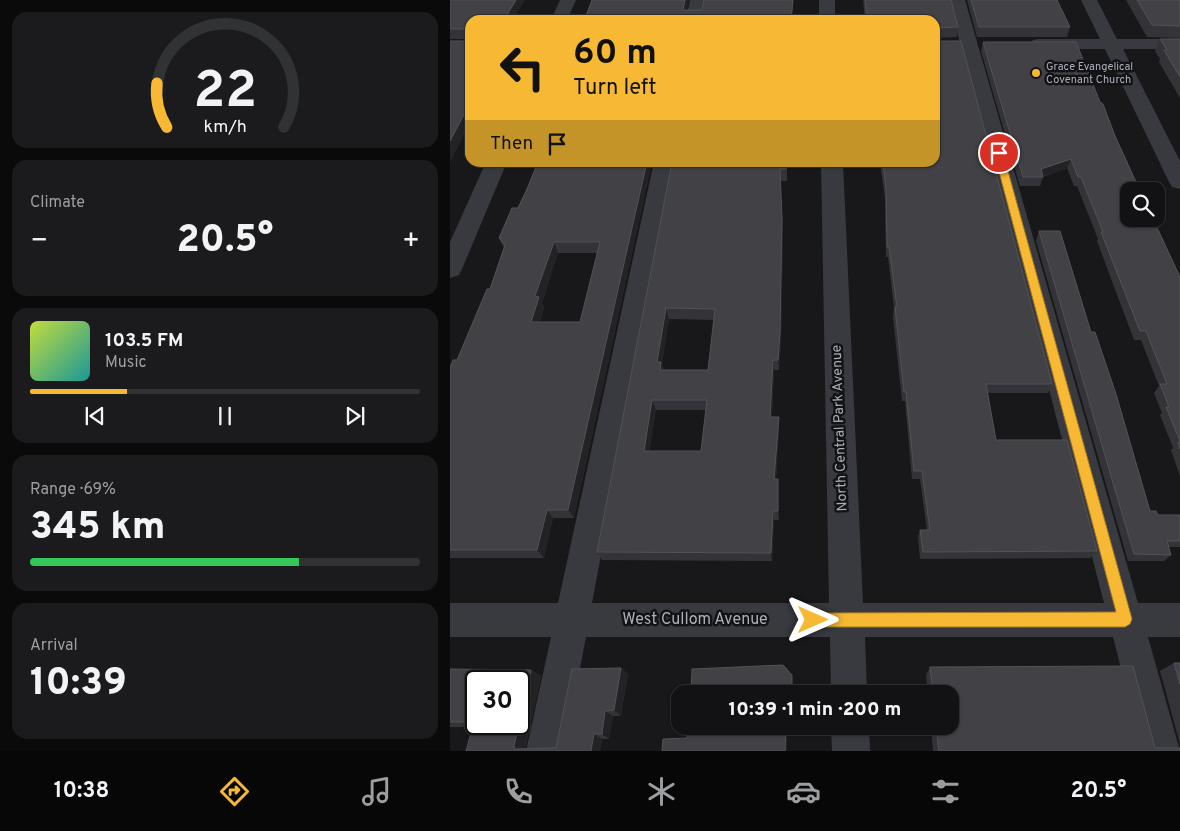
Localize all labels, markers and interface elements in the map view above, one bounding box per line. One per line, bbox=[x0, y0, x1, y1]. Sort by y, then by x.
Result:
text: 60 m bbox=[573, 32, 657, 76]
icon: left bbox=[490, 35, 555, 100]
text: 22 bbox=[193, 60, 257, 126]
place label: Grace Evangelical Covenant Church bbox=[1046, 60, 1133, 87]
marker: Grace Evangelical Covenant Church bbox=[1030, 67, 1042, 79]
text: Turn left bbox=[573, 75, 656, 102]
text: km/h bbox=[203, 116, 247, 139]
icon: arrive bbox=[543, 130, 571, 158]
text: Then bbox=[490, 132, 533, 156]
pin bbox=[978, 132, 1020, 174]
icon: arrive bbox=[985, 139, 1013, 167]
map controls bbox=[1120, 182, 1165, 227]
button: search bbox=[1120, 182, 1165, 227]
text: Climate bbox=[30, 193, 85, 213]
text: 20.5° bbox=[177, 217, 273, 266]
text: − bbox=[30, 224, 48, 260]
text: + bbox=[402, 224, 420, 260]
text: 103.5 FM bbox=[105, 329, 183, 353]
street label: North Central Park Avenue bbox=[829, 344, 851, 512]
text: Music bbox=[105, 353, 146, 373]
icon: previous bbox=[81, 402, 109, 430]
icon: pause bbox=[211, 402, 239, 430]
icon: next bbox=[341, 402, 369, 430]
text: Range · 69% bbox=[30, 480, 116, 500]
text: 345 km bbox=[30, 504, 165, 553]
position arrow bbox=[786, 593, 838, 645]
street label: West Cullom Avenue bbox=[622, 610, 768, 630]
text: Arrival bbox=[30, 636, 78, 656]
text: 10:39 bbox=[30, 660, 127, 709]
speed limit sign: 30 bbox=[465, 670, 530, 735]
text: 10:39 · 1 min · 200 m bbox=[729, 698, 901, 722]
icon: directions bbox=[217, 774, 252, 809]
icon: music bbox=[359, 774, 394, 809]
icon: phone bbox=[501, 774, 536, 809]
icon: climate bbox=[644, 774, 679, 809]
icon: car bbox=[786, 774, 821, 809]
icon: filters bbox=[928, 774, 963, 809]
text: 10:38 bbox=[54, 778, 109, 805]
text: 20.5° bbox=[1070, 778, 1126, 805]

